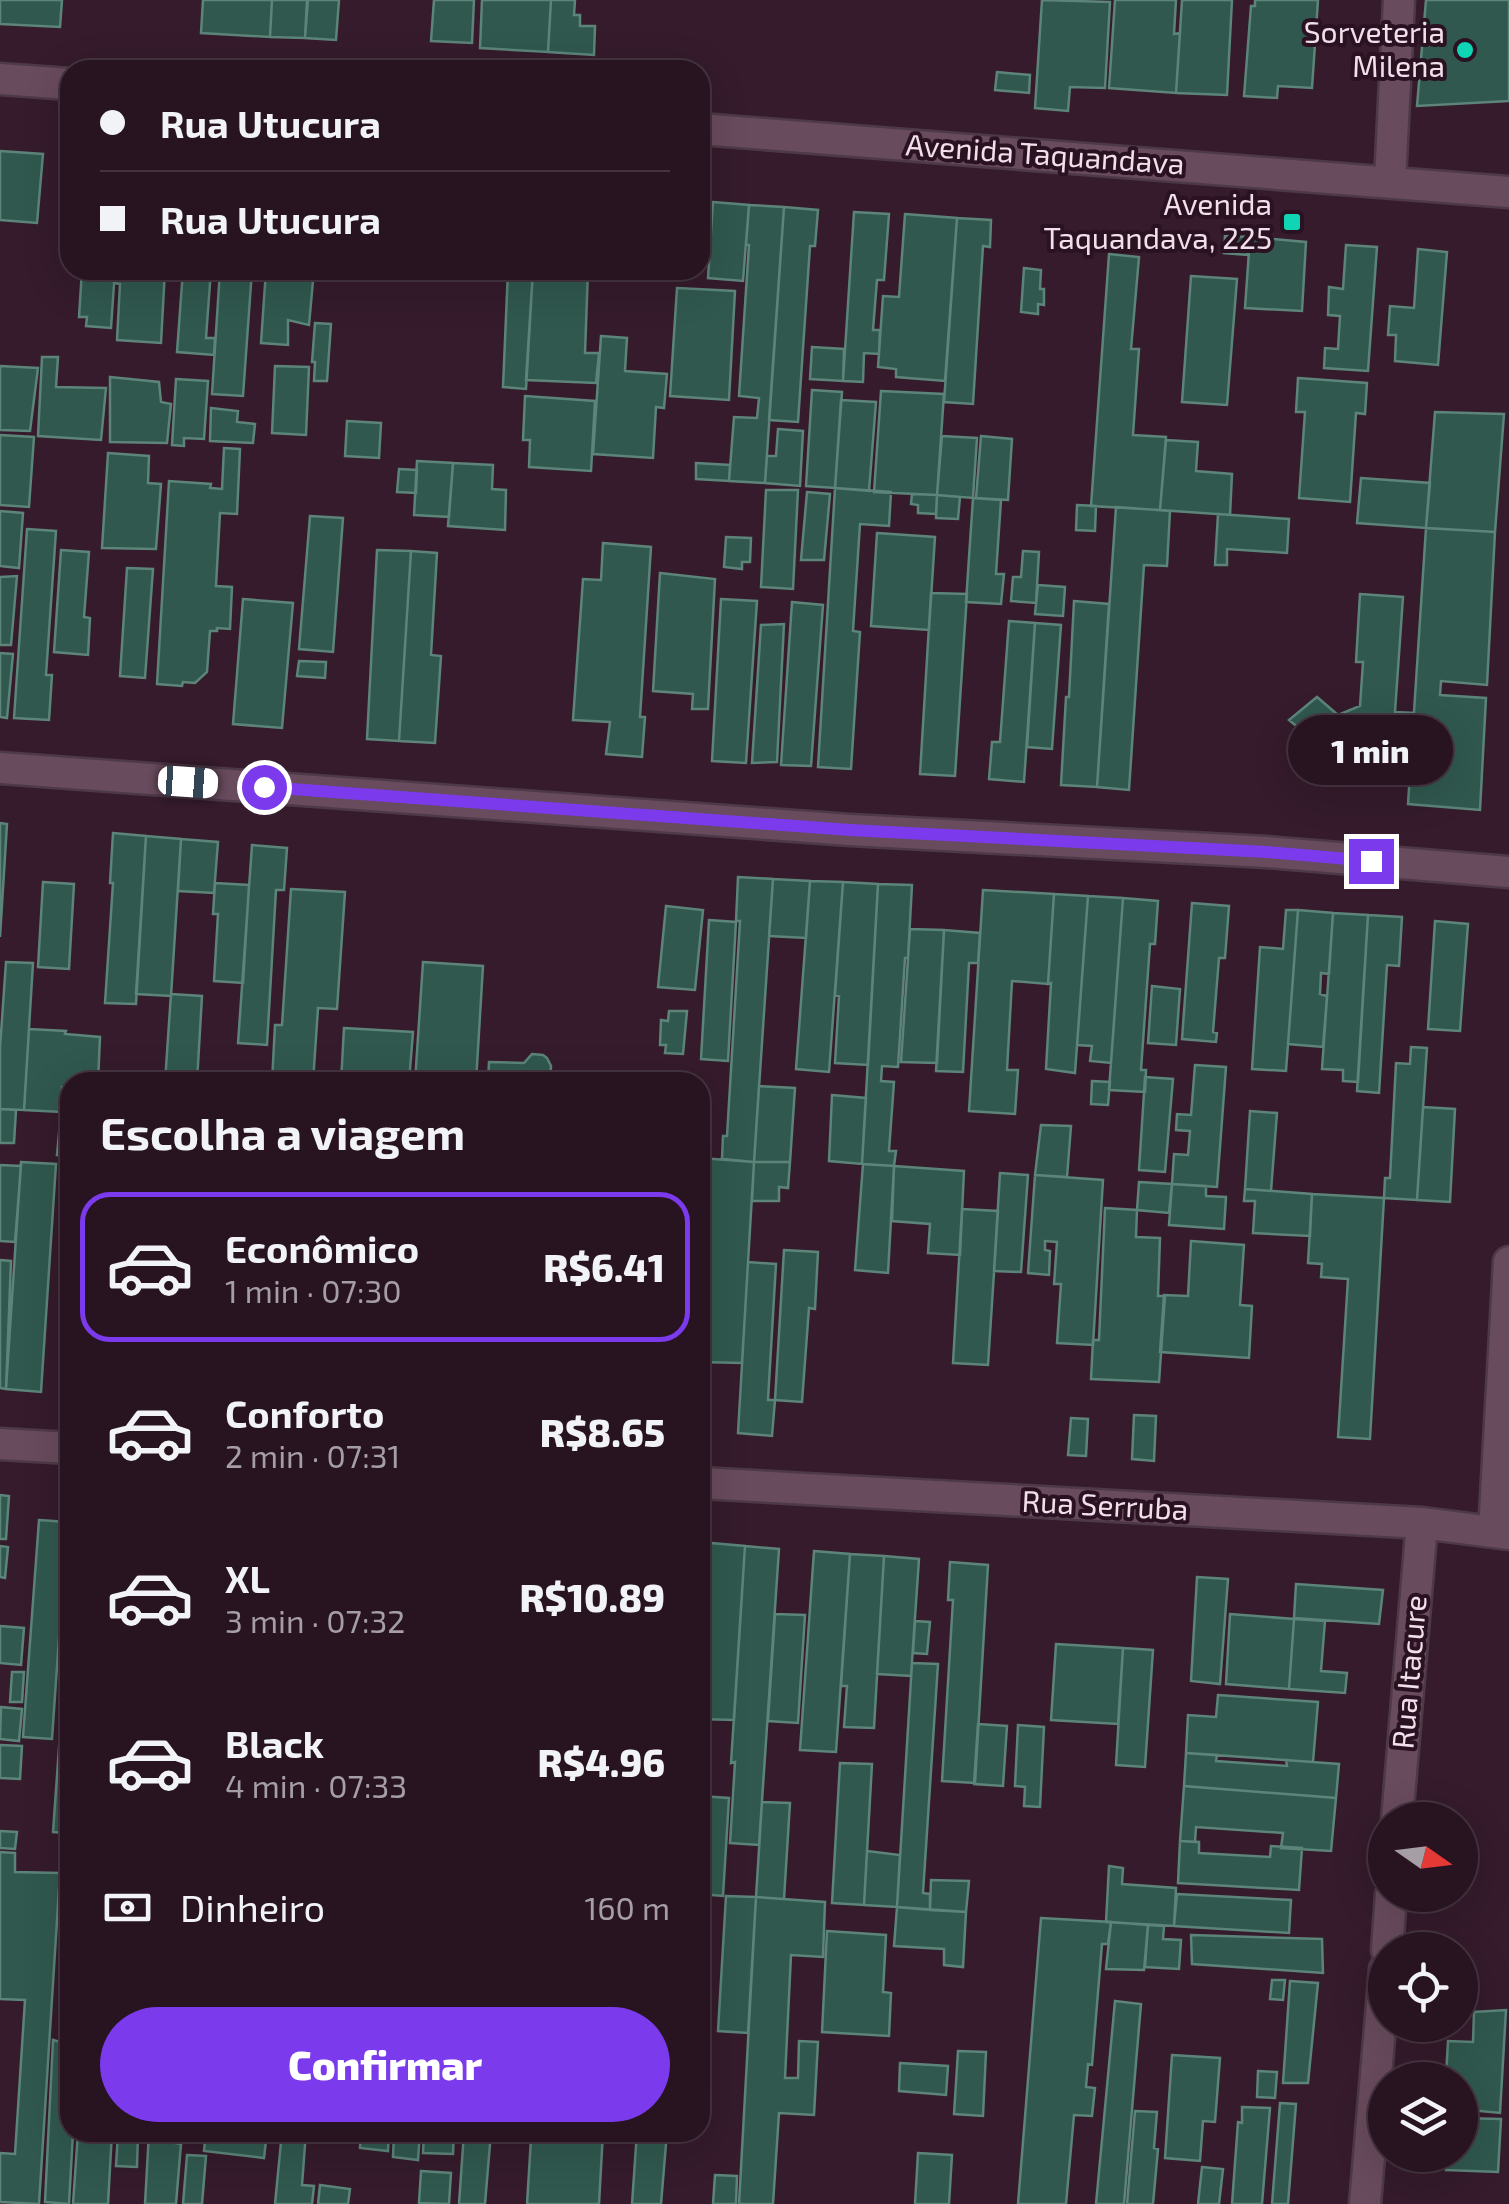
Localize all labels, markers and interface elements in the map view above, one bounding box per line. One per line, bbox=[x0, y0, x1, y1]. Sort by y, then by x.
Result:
place label: Sorveteria Milena bbox=[1304, 13, 1445, 83]
marker: Sorveteria Milena bbox=[1454, 39, 1476, 61]
text: Rua Utucura bbox=[160, 100, 381, 146]
street label: Avenida Taquandava bbox=[904, 125, 1186, 181]
place label: Avenida Taquandava, 225 bbox=[1044, 185, 1272, 255]
text: Rua Utucura bbox=[160, 196, 381, 242]
marker: Avenida Taquandava, 225 bbox=[1281, 211, 1303, 233]
callout: 1 min bbox=[1288, 716, 1454, 786]
text: 1 min bbox=[1331, 731, 1410, 769]
car bbox=[157, 765, 219, 799]
route start bbox=[242, 765, 287, 810]
route end bbox=[1349, 839, 1394, 884]
text: Escolha a viagem bbox=[100, 1105, 465, 1159]
icon: car bbox=[105, 1222, 195, 1312]
text: Econômico bbox=[225, 1225, 419, 1271]
text: R$6.41 bbox=[543, 1244, 665, 1290]
text: 1 min · 07:30 bbox=[225, 1271, 402, 1309]
icon: car bbox=[105, 1387, 195, 1477]
text: Conforto bbox=[225, 1390, 384, 1436]
text: R$8.65 bbox=[540, 1409, 665, 1455]
text: 2 min · 07:31 bbox=[225, 1436, 400, 1474]
street label: Rua Serruba bbox=[1021, 1482, 1189, 1526]
icon: car bbox=[105, 1552, 195, 1642]
text: XL bbox=[225, 1555, 270, 1601]
text: R$10.89 bbox=[519, 1574, 665, 1620]
street label: Rua Itacure bbox=[1383, 1594, 1433, 1750]
text: 3 min · 07:32 bbox=[225, 1601, 405, 1639]
icon: car bbox=[105, 1717, 195, 1807]
text: Black bbox=[225, 1720, 324, 1766]
text: R$4.96 bbox=[538, 1739, 665, 1785]
text: 4 min · 07:33 bbox=[225, 1766, 407, 1804]
north arrow bbox=[1368, 1802, 1478, 1912]
map controls bbox=[1368, 1802, 1478, 2172]
icon: cash bbox=[100, 1880, 155, 1935]
text: Dinheiro bbox=[180, 1884, 325, 1930]
text: 160 m bbox=[584, 1888, 670, 1926]
button: locate bbox=[1368, 1932, 1478, 2042]
button: Confirmar bbox=[100, 2007, 670, 2122]
button: layers bbox=[1368, 2062, 1478, 2172]

